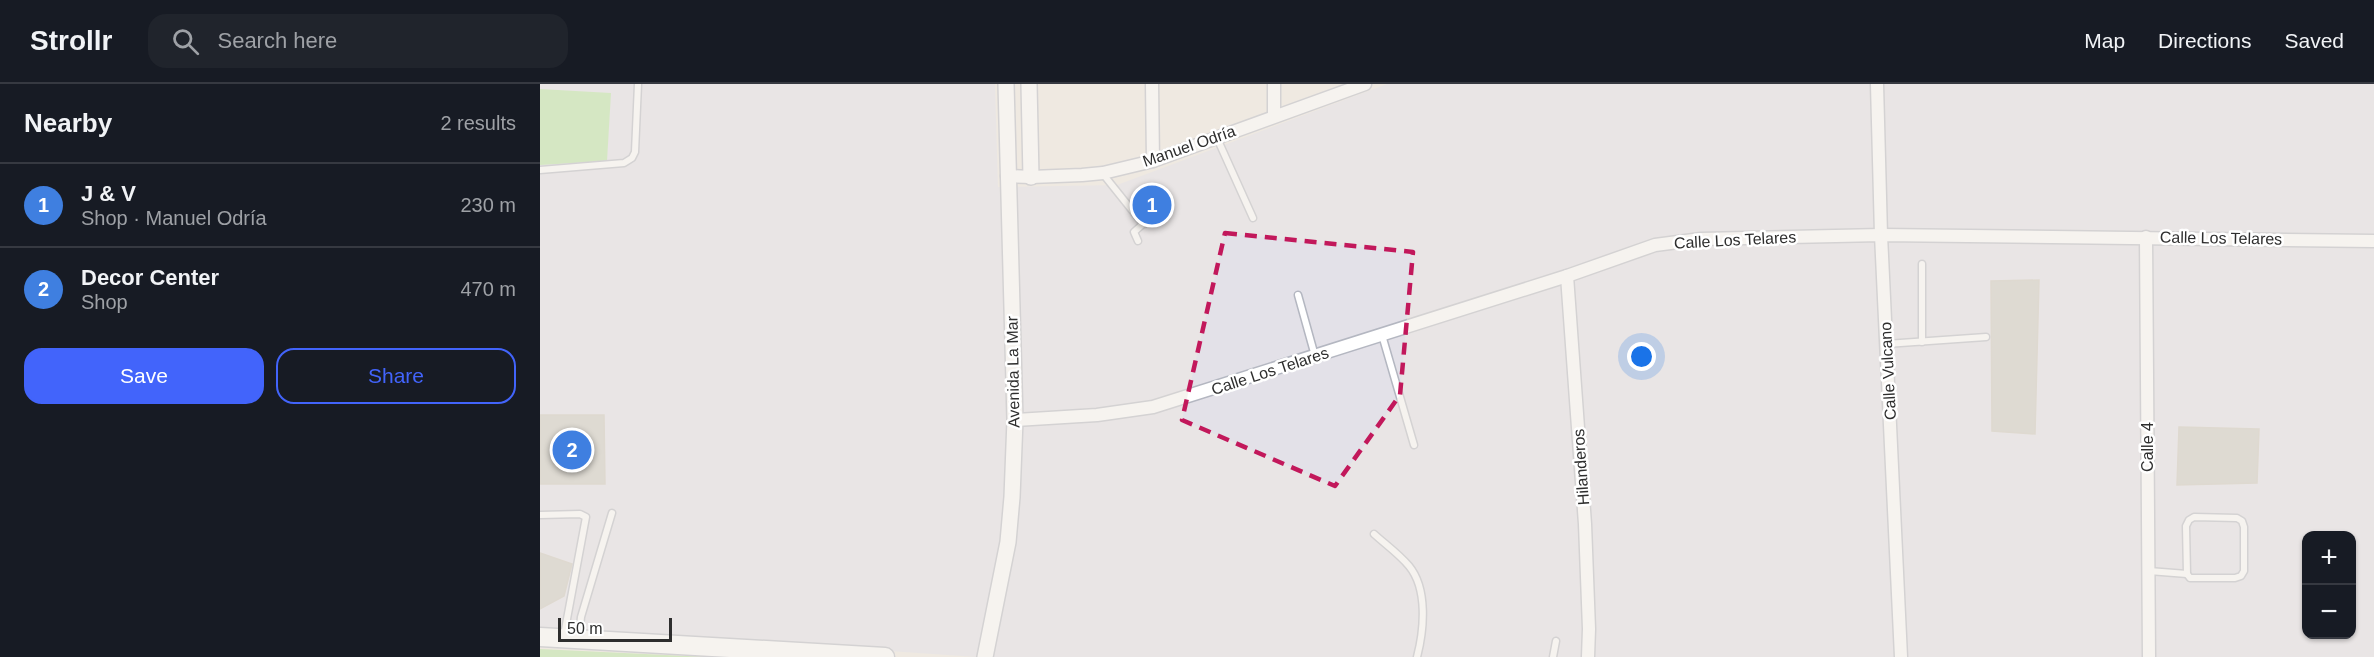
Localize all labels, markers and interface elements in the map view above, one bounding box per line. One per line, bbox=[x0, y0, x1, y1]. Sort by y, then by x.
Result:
search box bbox=[148, 14, 568, 68]
text: Strollr bbox=[30, 25, 112, 56]
icon: search bbox=[169, 25, 202, 58]
text: Search here bbox=[217, 28, 337, 53]
text: Map bbox=[2084, 29, 2125, 52]
text: Directions bbox=[2158, 29, 2251, 52]
text: Saved bbox=[2284, 29, 2344, 52]
text: Nearby bbox=[24, 108, 112, 138]
text: 2 results bbox=[440, 112, 516, 134]
street label: Manuel Odría bbox=[1140, 122, 1238, 170]
text: J & V bbox=[81, 181, 136, 206]
pin: 1 bbox=[1132, 182, 1172, 228]
text: 1 bbox=[38, 194, 49, 216]
text: 230 m bbox=[460, 194, 516, 216]
text: Shop · Manuel Odría bbox=[81, 207, 267, 229]
street label: Calle Los Telares bbox=[1673, 228, 1797, 252]
street label: Calle Los Telares bbox=[2160, 228, 2282, 248]
text: Decor Center bbox=[81, 265, 219, 290]
text: 2 bbox=[38, 278, 49, 300]
text: 470 m bbox=[460, 278, 516, 300]
text: Shop bbox=[81, 291, 128, 313]
street label: Avenida La Mar bbox=[1004, 315, 1022, 428]
street label: Calle Vulcano bbox=[1877, 321, 1899, 420]
your location bbox=[1627, 342, 1656, 371]
street label: Calle Los Telares bbox=[1209, 344, 1331, 398]
button: Save bbox=[24, 348, 264, 404]
button: Share bbox=[276, 348, 516, 404]
street label: Calle 4 bbox=[2139, 422, 2156, 472]
pin: 2 bbox=[552, 428, 591, 472]
street label: Hilanderos bbox=[1570, 428, 1592, 506]
map controls bbox=[2302, 531, 2356, 639]
button: + bbox=[2302, 531, 2356, 585]
button: − bbox=[2302, 585, 2356, 639]
scale bar bbox=[558, 615, 672, 642]
text: 50 m bbox=[567, 620, 603, 637]

